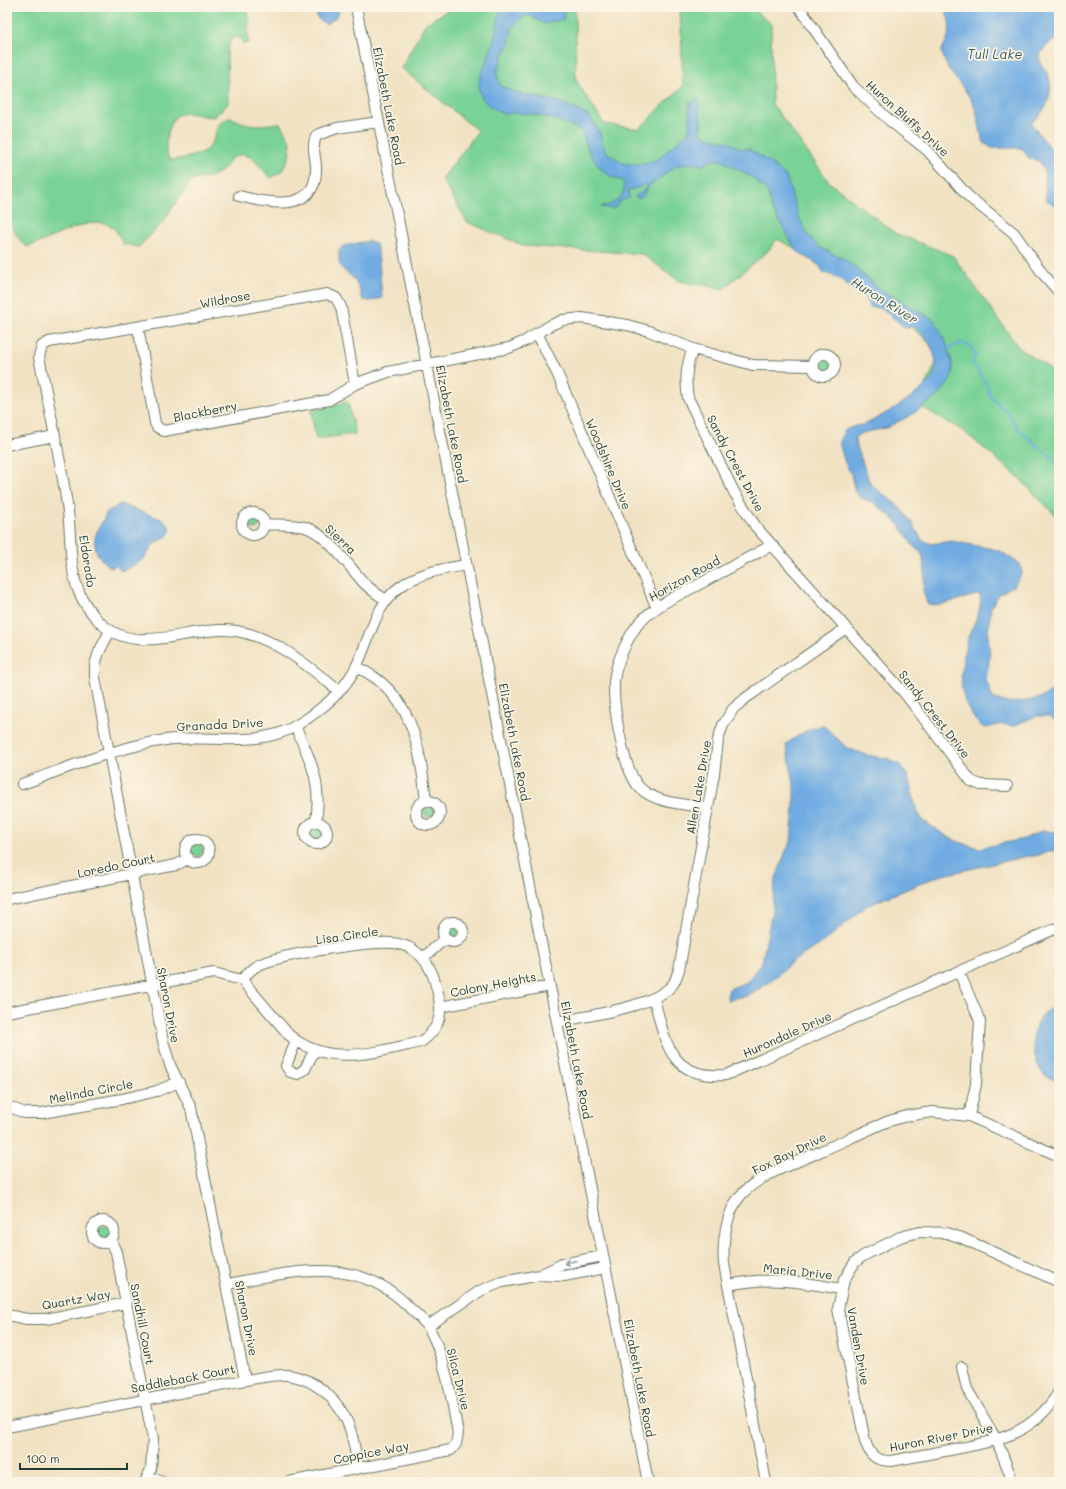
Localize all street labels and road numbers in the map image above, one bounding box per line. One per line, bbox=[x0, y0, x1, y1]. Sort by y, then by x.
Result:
street label: Elizabeth Lake Road bbox=[370, 46, 408, 167]
street label: Huron Bluffs Drive bbox=[863, 76, 953, 160]
street label: Wildrose bbox=[198, 287, 252, 311]
street label: Elizabeth Lake Road bbox=[433, 364, 471, 485]
street label: Blackberry bbox=[172, 397, 238, 425]
street label: Sandy Crest Drive bbox=[704, 412, 768, 514]
street label: Woodshire Drive bbox=[583, 416, 635, 512]
street label: Sierra bbox=[322, 520, 360, 558]
street label: Eldorado bbox=[76, 534, 100, 588]
street label: Horizon Road bbox=[645, 552, 723, 604]
street label: Sandy Crest Drive bbox=[896, 667, 974, 761]
street label: Elizabeth Lake Road bbox=[496, 682, 534, 803]
street label: Granada Drive bbox=[176, 714, 264, 734]
street label: Allen Lake Drive bbox=[682, 739, 714, 835]
street label: Loredo Court bbox=[76, 849, 156, 881]
street label: Lisa Circle bbox=[315, 923, 379, 947]
street label: Sharon Drive bbox=[154, 966, 184, 1044]
street label: Colony Heights bbox=[449, 968, 537, 1000]
street label: Elizabeth Lake Road bbox=[558, 1000, 596, 1121]
street label: Hurondale Drive bbox=[740, 1007, 834, 1061]
street label: Melinda Circle bbox=[48, 1075, 134, 1107]
street label: Fox Bay Drive bbox=[749, 1128, 829, 1178]
street label: Maria Drive bbox=[762, 1259, 834, 1283]
street label: Sharon Drive bbox=[232, 1279, 262, 1357]
street label: Sandhill Court bbox=[127, 1282, 159, 1366]
street label: Quartz Way bbox=[40, 1285, 112, 1313]
street label: Vanden Drive bbox=[844, 1306, 874, 1386]
street label: Elizabeth Lake Road bbox=[621, 1318, 659, 1439]
street label: Silca Drive bbox=[444, 1346, 474, 1412]
street label: Saddleback Court bbox=[130, 1360, 236, 1396]
street label: Huron River Drive bbox=[888, 1419, 994, 1455]
street label: Coppice Way bbox=[332, 1437, 410, 1467]

